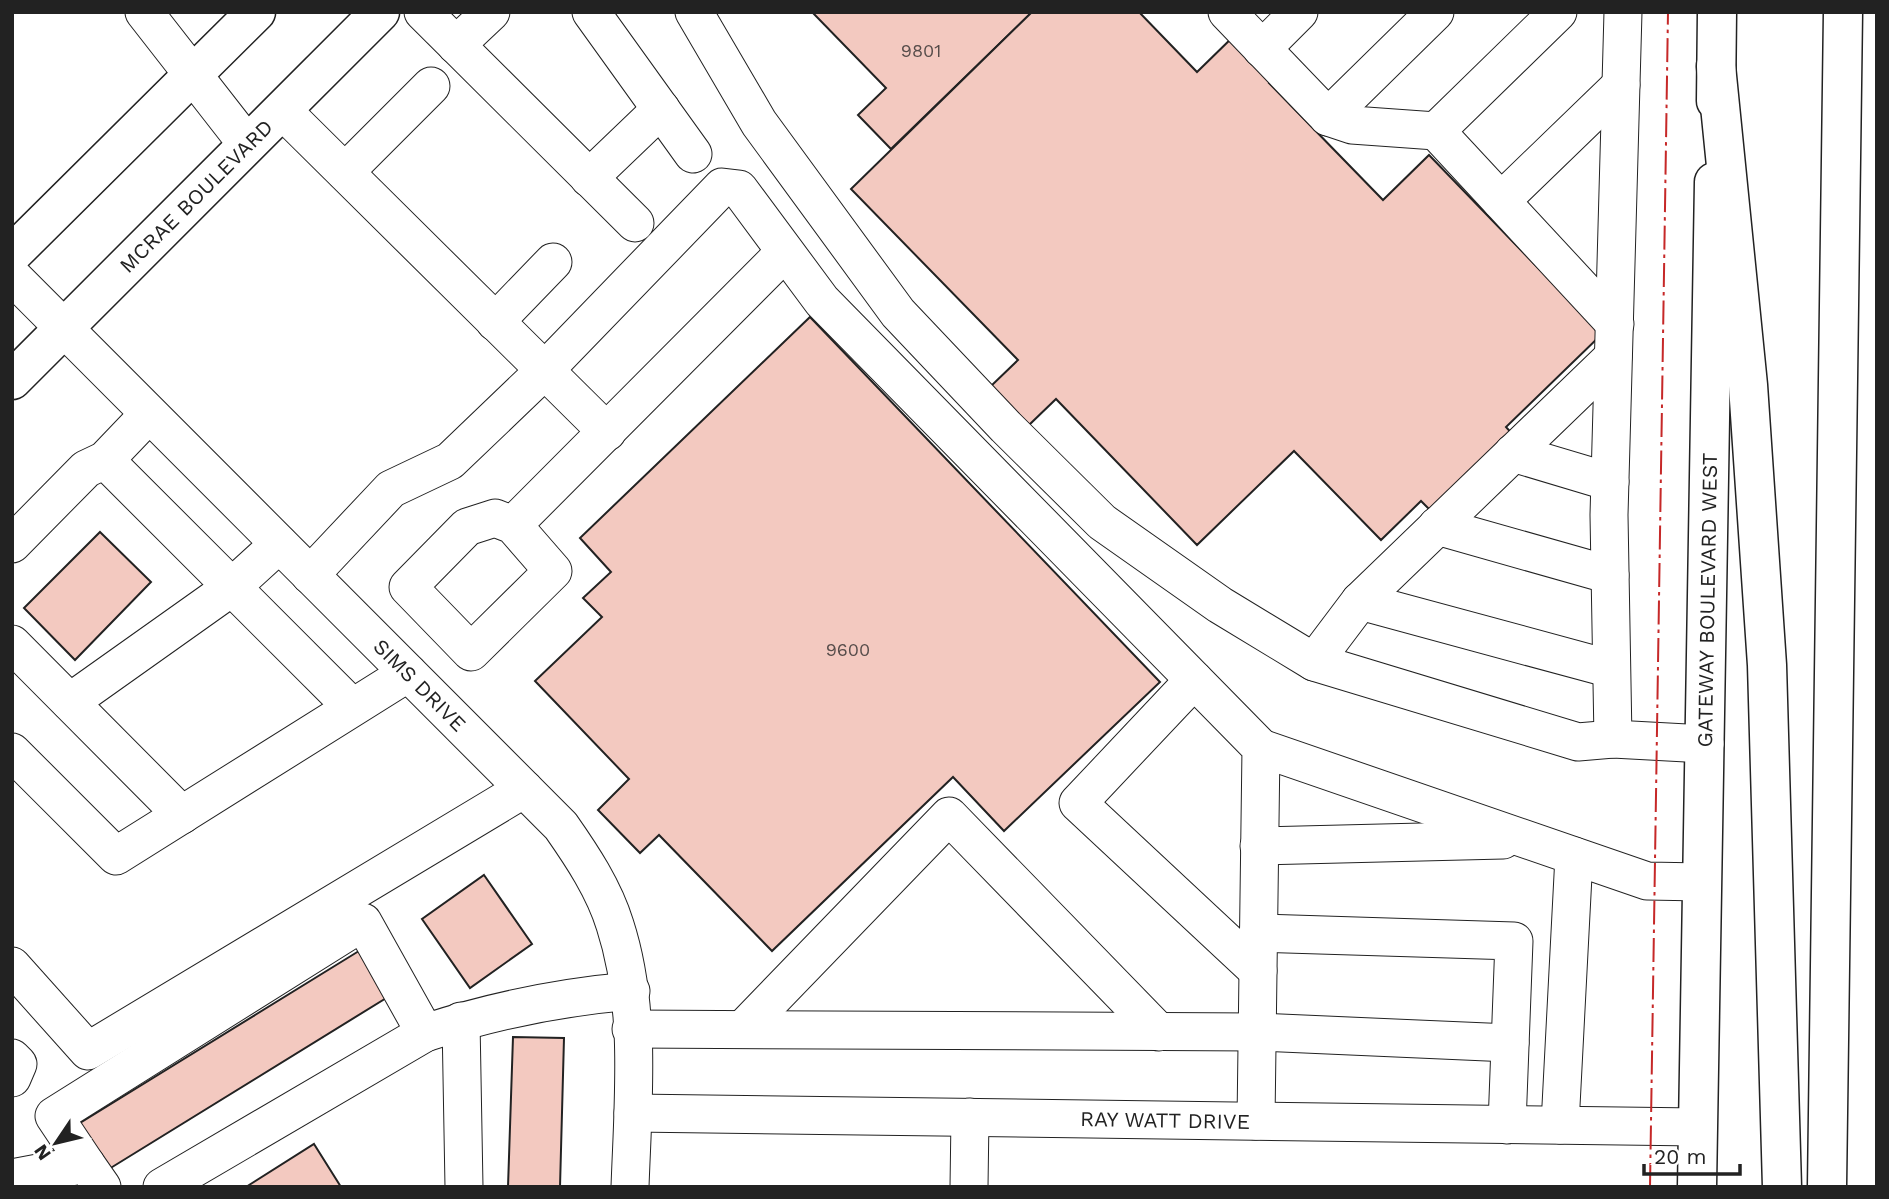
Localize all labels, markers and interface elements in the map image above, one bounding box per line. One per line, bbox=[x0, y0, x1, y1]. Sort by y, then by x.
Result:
house number: 9801 bbox=[901, 40, 941, 61]
street label: MCRAE BOULEVARD bbox=[114, 114, 278, 278]
street label: GATEWAY BOULEVARD WEST bbox=[1692, 452, 1722, 748]
street label: SIMS DRIVE bbox=[369, 634, 471, 736]
house number: 9600 bbox=[826, 639, 870, 660]
street label: RAY WATT DRIVE bbox=[1080, 1106, 1250, 1134]
north arrow bbox=[21, 1108, 91, 1178]
scale bar bbox=[1644, 1132, 1740, 1176]
text: N bbox=[29, 1140, 56, 1165]
text: 20 m bbox=[1654, 1144, 1706, 1169]

